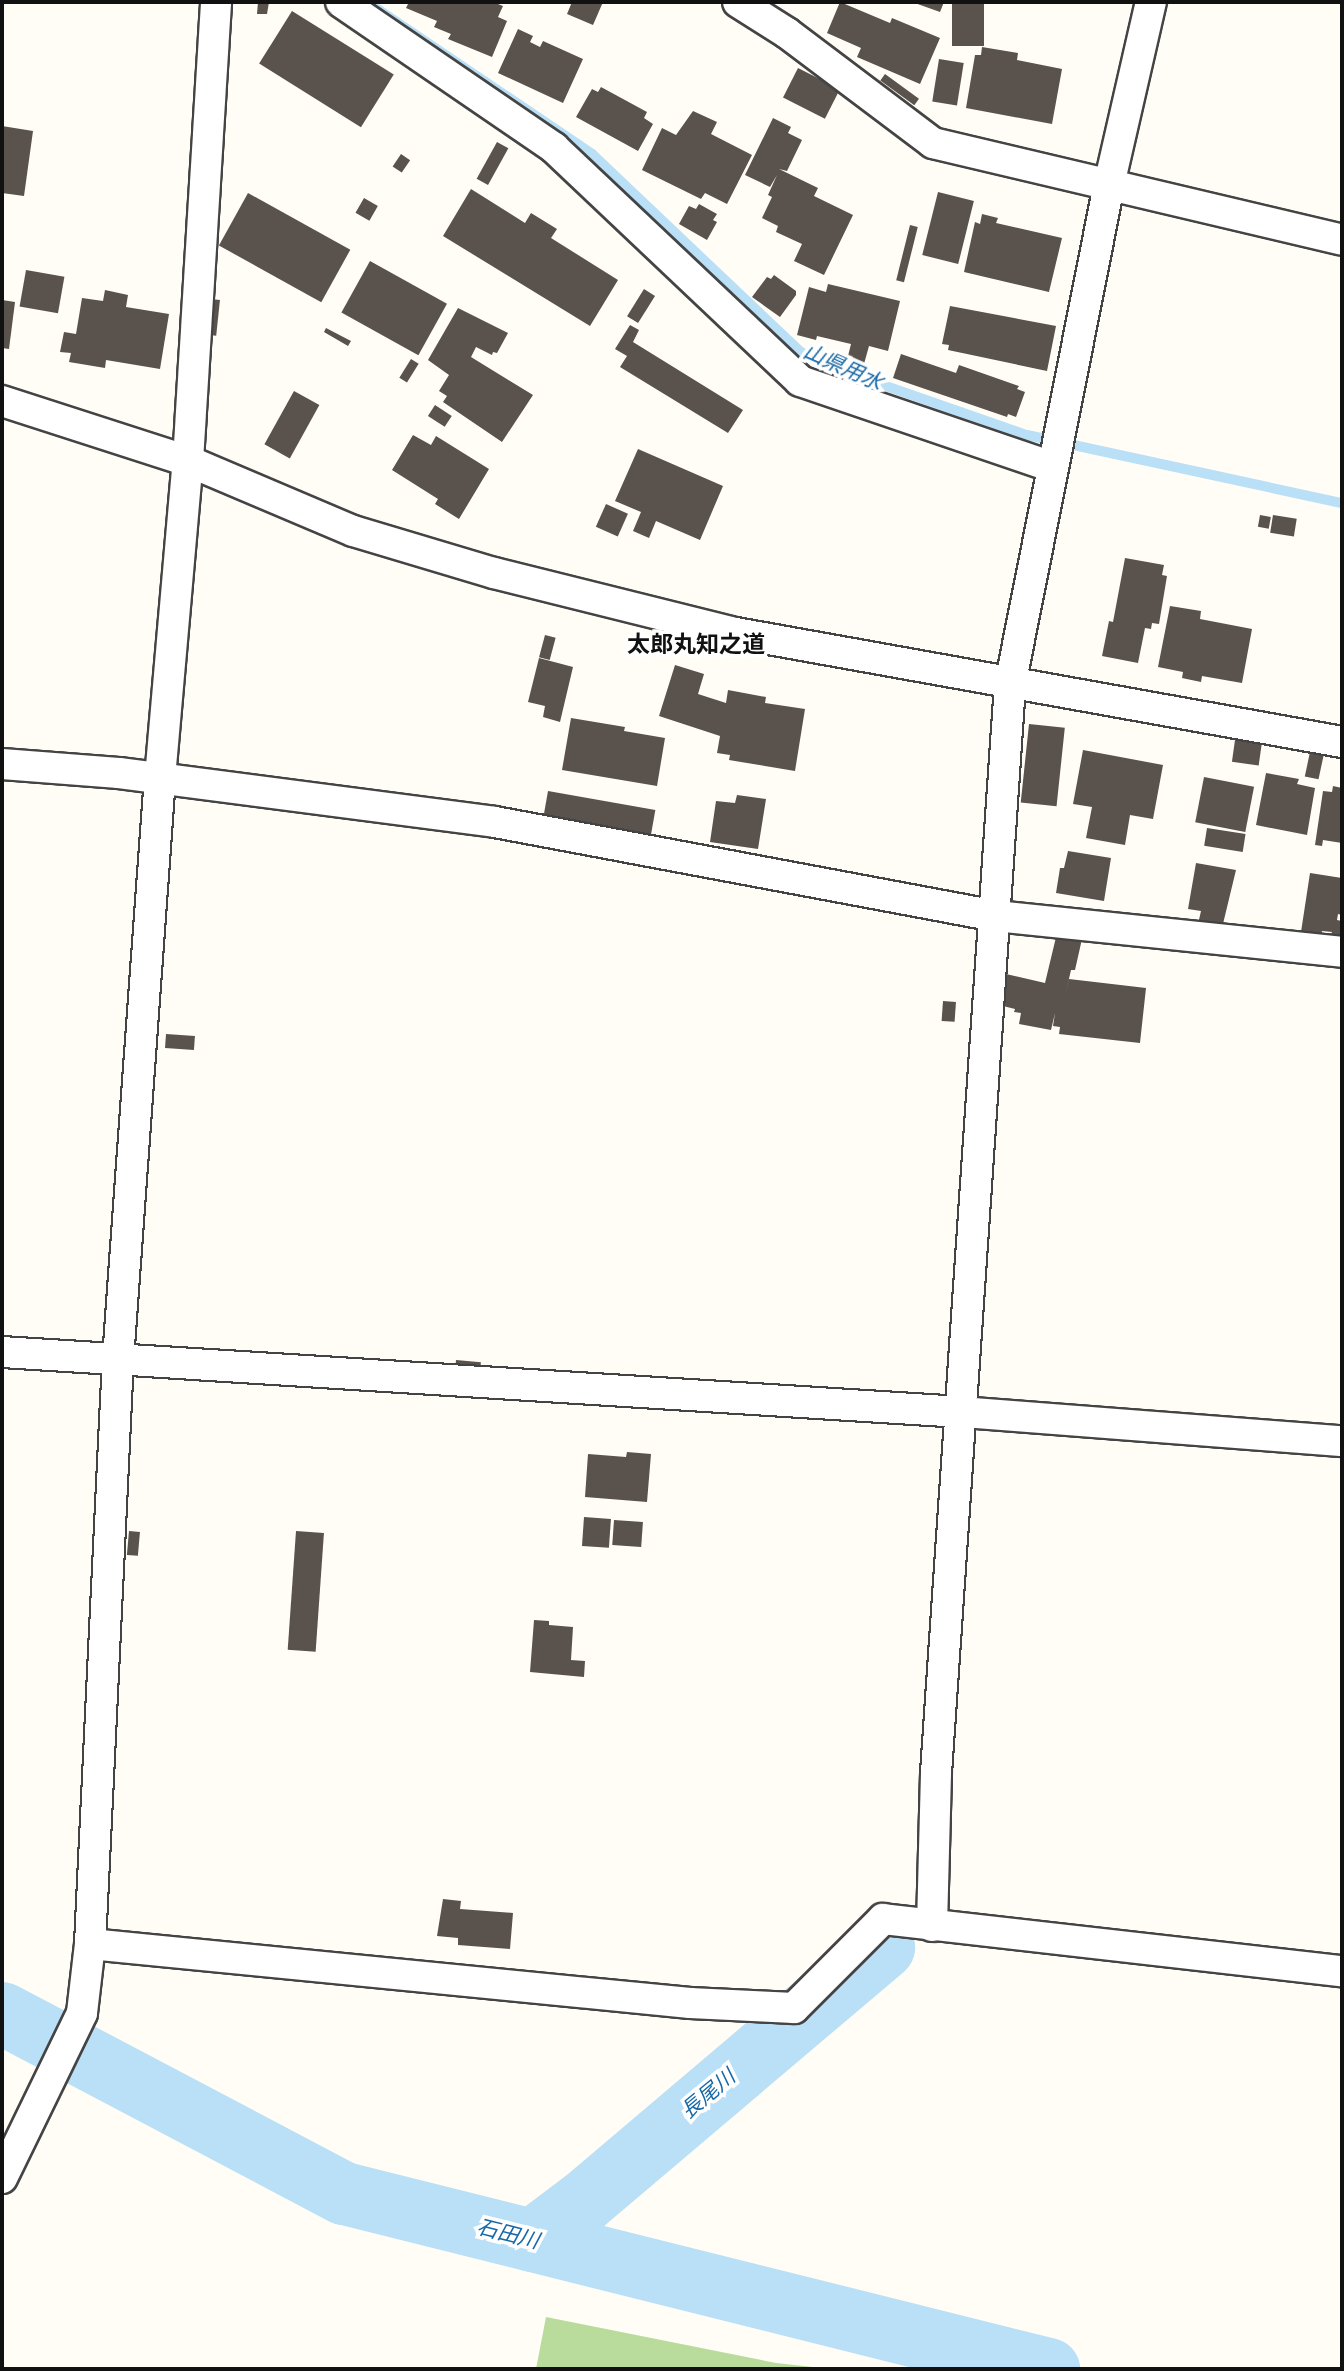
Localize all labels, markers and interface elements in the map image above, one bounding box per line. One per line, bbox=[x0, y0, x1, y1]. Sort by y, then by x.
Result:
water label: 山県用水 bbox=[800, 338, 886, 396]
district label: 太郎丸知之道 bbox=[627, 630, 765, 658]
water label: 長尾川 bbox=[676, 2064, 740, 2124]
water label: 石田川 bbox=[474, 2214, 542, 2254]

